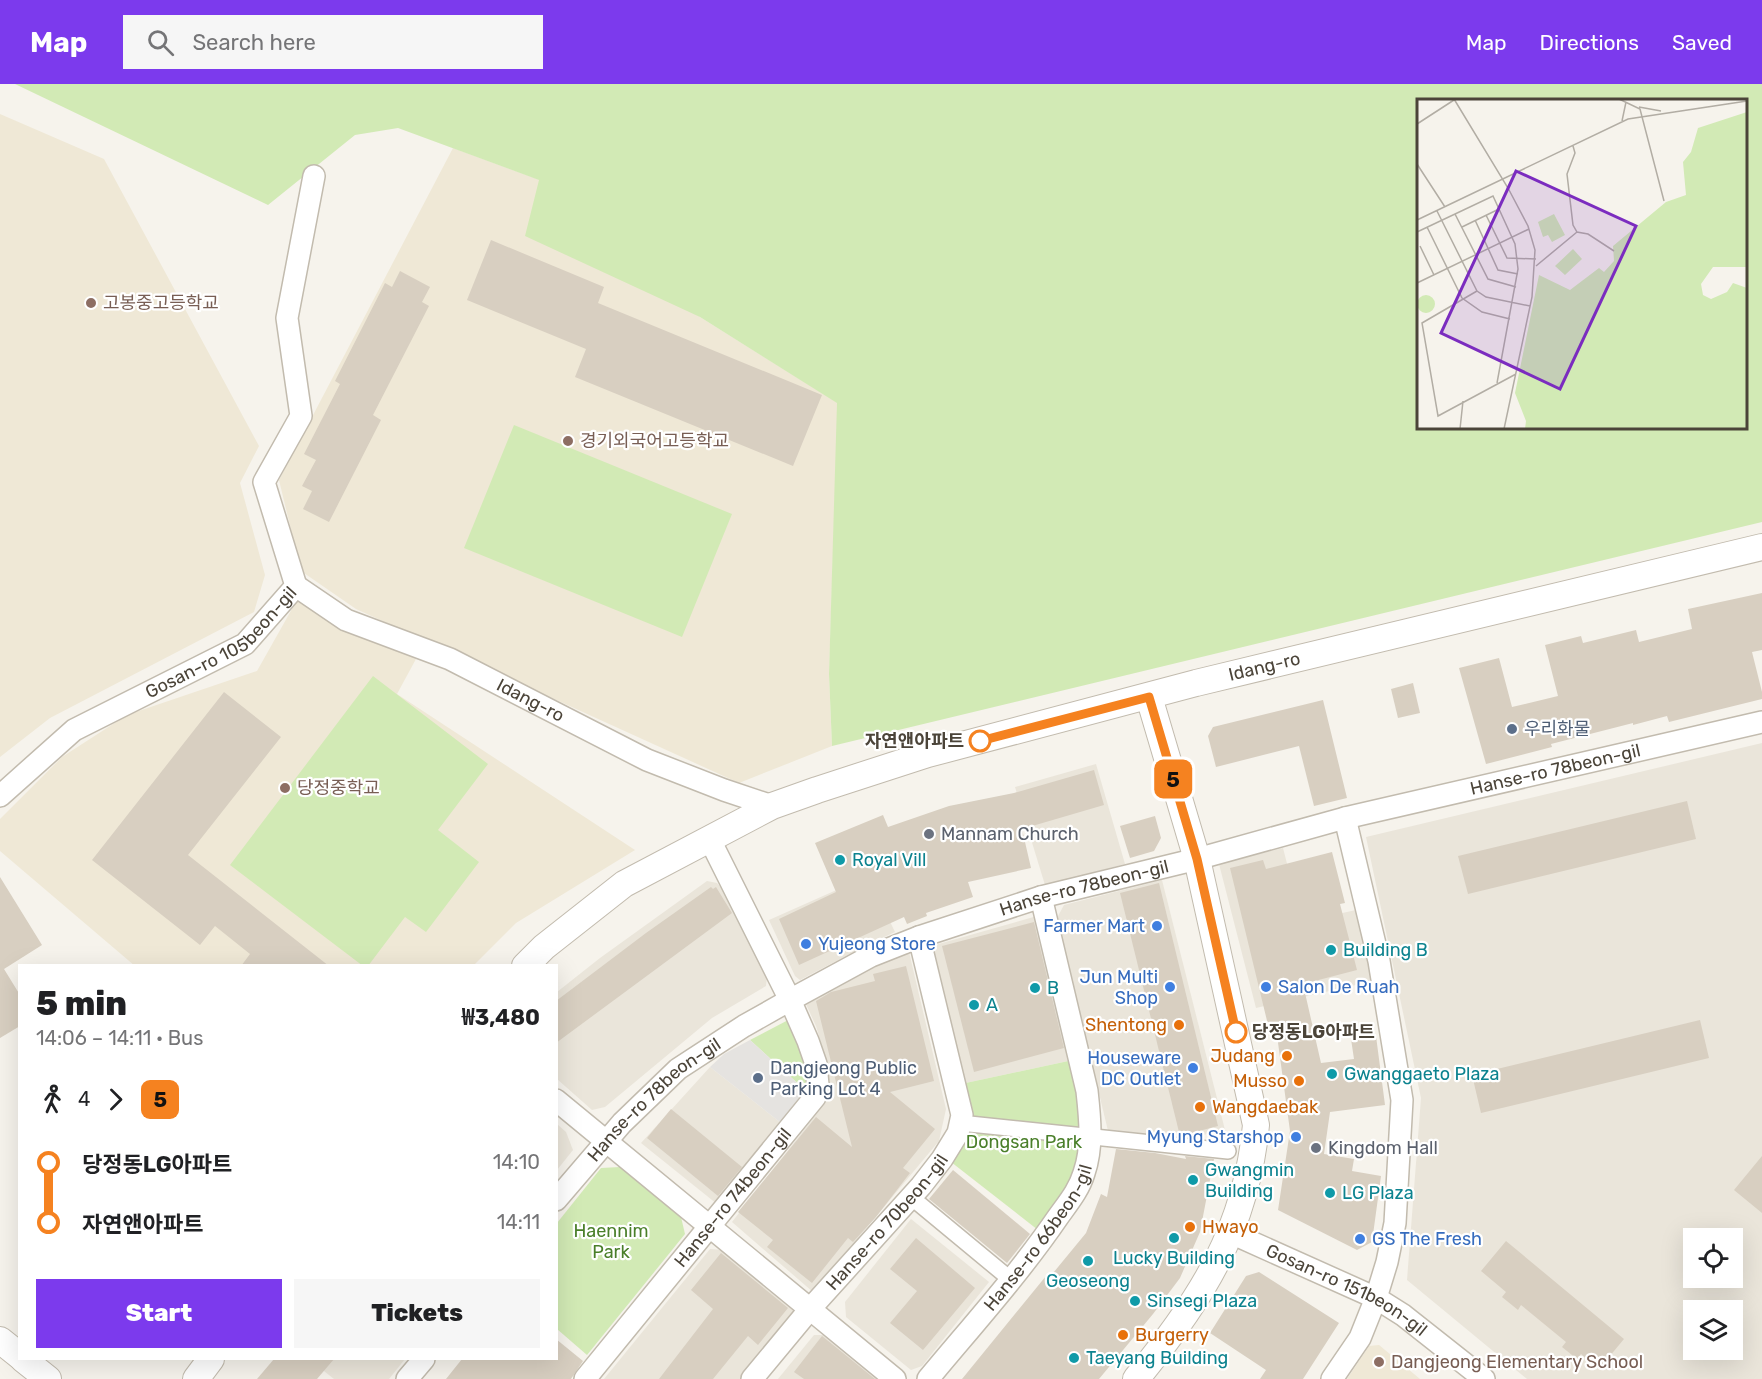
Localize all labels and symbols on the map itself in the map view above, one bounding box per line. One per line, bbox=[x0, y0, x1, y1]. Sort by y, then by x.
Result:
inset map bbox=[1417, 99, 1747, 429]
place label: 고봉중고등학교 bbox=[103, 292, 219, 314]
marker: 고봉중고등학교 bbox=[84, 296, 98, 310]
place label: 경기외국어고등학교 bbox=[580, 430, 729, 452]
marker: 경기외국어고등학교 bbox=[561, 434, 575, 448]
street label: Gosan-ro 105beon-gil bbox=[142, 582, 301, 703]
street label: Idang-ro bbox=[1226, 647, 1302, 686]
street label: Idang-ro bbox=[493, 674, 568, 727]
place label: 우리화물 bbox=[1524, 718, 1590, 740]
marker: 우리화물 bbox=[1505, 722, 1519, 736]
place label: 자연앤아파트 bbox=[865, 730, 964, 752]
marker: 자연앤아파트 bbox=[969, 730, 991, 752]
street label: Hanse-ro 78beon-gil bbox=[1468, 739, 1643, 800]
line badge: 5 bbox=[1154, 760, 1192, 798]
place label: 당정중학교 bbox=[297, 777, 380, 799]
marker: 당정중학교 bbox=[278, 781, 292, 795]
place label: Mannam Church bbox=[941, 823, 1079, 845]
marker: Mannam Church bbox=[922, 827, 936, 841]
place label: Royal Vill bbox=[852, 849, 926, 871]
marker: Royal Vill bbox=[833, 853, 847, 867]
street label: Hanse-ro 78beon-gil bbox=[997, 855, 1171, 921]
place label: Farmer Mart bbox=[1043, 915, 1145, 937]
marker: Farmer Mart bbox=[1150, 919, 1164, 933]
place label: Yujeong Store bbox=[818, 933, 936, 955]
marker: Yujeong Store bbox=[799, 937, 813, 951]
place label: Building B bbox=[1343, 939, 1428, 961]
marker: Building B bbox=[1324, 943, 1338, 957]
place label: Jun Multi Shop bbox=[1080, 966, 1158, 1009]
place label: Salon De Ruah bbox=[1278, 976, 1400, 998]
place label: B bbox=[1047, 977, 1059, 999]
marker: Jun Multi Shop bbox=[1163, 980, 1177, 994]
marker: Salon De Ruah bbox=[1259, 980, 1273, 994]
marker: B bbox=[1028, 981, 1042, 995]
place label: A bbox=[986, 994, 998, 1016]
marker: A bbox=[967, 998, 981, 1012]
place label: Shentong bbox=[1085, 1014, 1167, 1036]
marker: Shentong bbox=[1172, 1018, 1186, 1032]
marker: 당정동LG아파트 bbox=[1225, 1021, 1247, 1043]
place label: 당정동LG아파트 bbox=[1252, 1021, 1375, 1043]
street label: Hanse-ro 78beon-gil bbox=[583, 1033, 725, 1166]
place label: Judang bbox=[1211, 1045, 1275, 1067]
place label: Houseware DC Outlet bbox=[1087, 1047, 1181, 1090]
marker: Judang bbox=[1280, 1049, 1294, 1063]
place label: Dangjeong Public Parking Lot 4 bbox=[770, 1057, 917, 1100]
marker: Houseware DC Outlet bbox=[1186, 1061, 1200, 1075]
place label: Gwanggaeto Plaza bbox=[1344, 1063, 1499, 1085]
marker: Gwanggaeto Plaza bbox=[1325, 1067, 1339, 1081]
place label: Musso bbox=[1233, 1070, 1287, 1092]
marker: Dangjeong Public Parking Lot 4 bbox=[751, 1071, 765, 1085]
marker: Musso bbox=[1292, 1074, 1306, 1088]
place label: Wangdaebak bbox=[1212, 1096, 1319, 1118]
marker: Wangdaebak bbox=[1193, 1100, 1207, 1114]
street label: Hanse-ro 74beon-gil bbox=[670, 1124, 796, 1272]
place label: Myung Starshop bbox=[1147, 1126, 1284, 1148]
marker: Myung Starshop bbox=[1289, 1130, 1303, 1144]
park label: Dongsan Park bbox=[966, 1131, 1083, 1153]
place label: Kingdom Hall bbox=[1328, 1137, 1438, 1159]
marker: Kingdom Hall bbox=[1309, 1141, 1323, 1155]
street label: Hanse-ro 70beon-gil bbox=[821, 1150, 953, 1295]
place label: Gwangmin Building bbox=[1205, 1159, 1294, 1202]
street label: Hanse-ro 66beon-gil bbox=[979, 1162, 1097, 1315]
marker: Gwangmin Building bbox=[1186, 1173, 1200, 1187]
place label: LG Plaza bbox=[1342, 1182, 1414, 1204]
marker: LG Plaza bbox=[1323, 1186, 1337, 1200]
place label: Hwayo bbox=[1202, 1216, 1259, 1238]
park label: Haennim Park bbox=[573, 1220, 649, 1263]
marker: Hwayo bbox=[1183, 1220, 1197, 1234]
place label: GS The Fresh bbox=[1372, 1228, 1482, 1250]
marker: Lucky Building bbox=[1167, 1231, 1181, 1245]
marker: GS The Fresh bbox=[1353, 1232, 1367, 1246]
street label: Gosan-ro 151beon-gil bbox=[1263, 1239, 1432, 1341]
place label: Lucky Building bbox=[1113, 1247, 1235, 1269]
marker: Geoseong bbox=[1081, 1254, 1095, 1268]
place label: Geoseong bbox=[1046, 1270, 1130, 1292]
place label: Sinsegi Plaza bbox=[1147, 1290, 1257, 1312]
marker: Sinsegi Plaza bbox=[1128, 1294, 1142, 1308]
place label: Burgerry bbox=[1135, 1324, 1209, 1346]
marker: Burgerry bbox=[1116, 1328, 1130, 1342]
place label: Taeyang Building bbox=[1086, 1347, 1228, 1369]
marker: Taeyang Building bbox=[1067, 1351, 1081, 1365]
place label: Dangjeong Elementary School bbox=[1391, 1351, 1643, 1373]
marker: Dangjeong Elementary School bbox=[1372, 1355, 1386, 1369]

